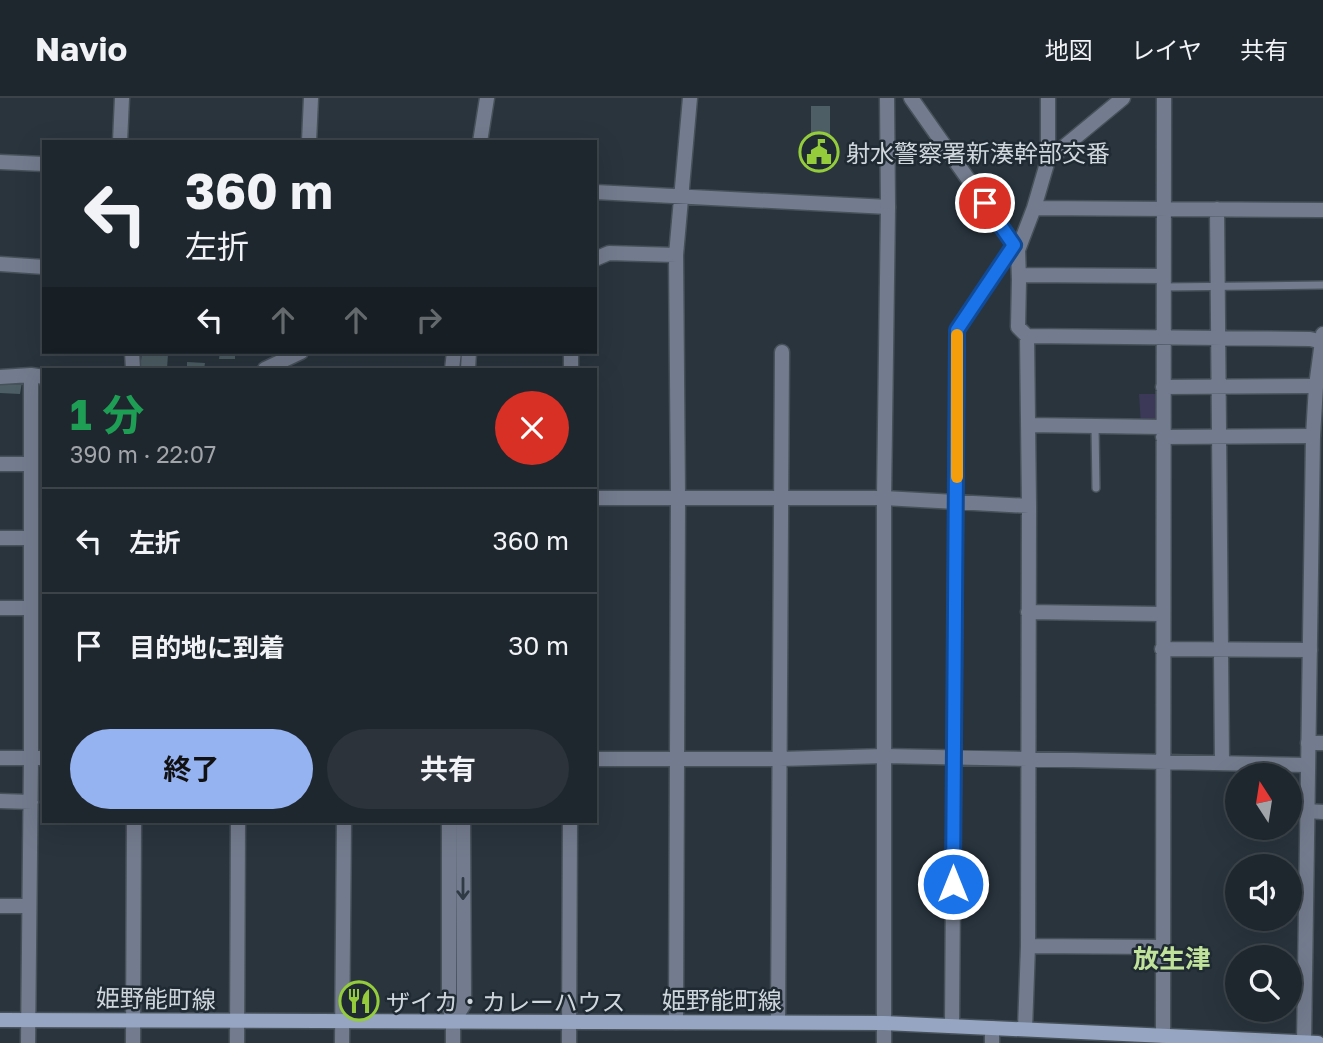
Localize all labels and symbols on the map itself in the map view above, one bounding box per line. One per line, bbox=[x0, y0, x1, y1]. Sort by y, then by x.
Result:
public building icon: 射水警察署新湊幹部交番 bbox=[798, 131, 840, 173]
place label: 射水警察署新湊幹部交番 bbox=[846, 138, 1110, 167]
pin bbox=[955, 173, 1015, 233]
north arrow bbox=[1225, 763, 1302, 840]
position arrow bbox=[916, 847, 990, 921]
one-way arrow bbox=[456, 877, 470, 900]
district label: 放生津 bbox=[1133, 943, 1211, 974]
restaurant icon: ザイカ・カレーハウス bbox=[338, 980, 380, 1022]
street label: 姫野能町線 bbox=[96, 982, 216, 1014]
street label: 姫野能町線 bbox=[662, 985, 782, 1014]
place label: ザイカ・カレーハウス bbox=[386, 987, 626, 1016]

